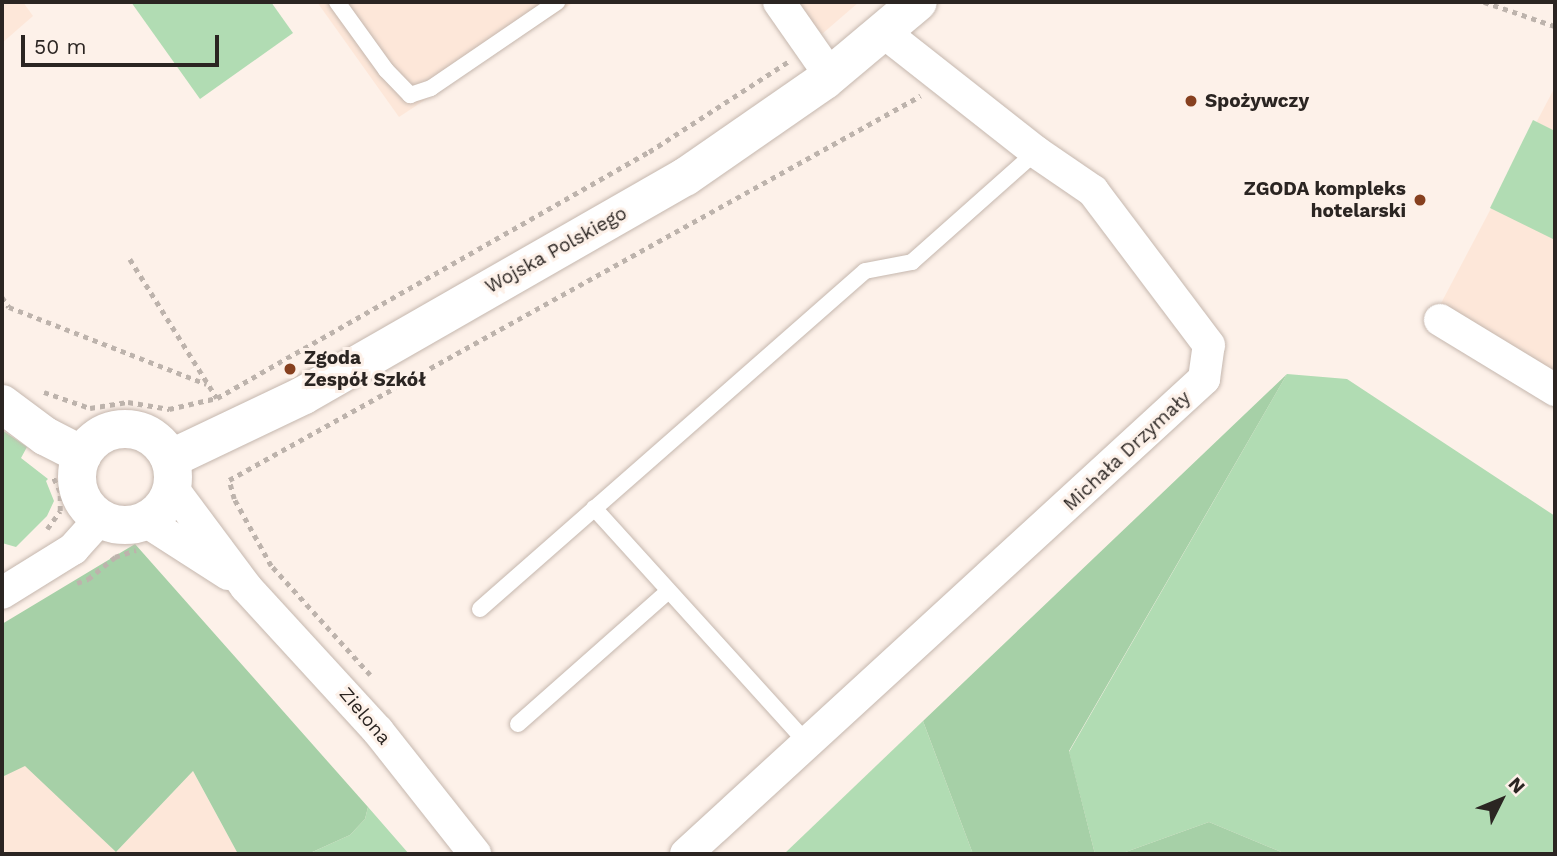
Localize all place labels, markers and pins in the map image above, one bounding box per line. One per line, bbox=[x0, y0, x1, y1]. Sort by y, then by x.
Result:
place label: Spożywczy bbox=[1205, 90, 1309, 112]
marker: Spożywczy bbox=[1183, 93, 1199, 109]
place label: ZGODA kompleks hotelarski bbox=[1243, 178, 1406, 222]
marker: ZGODA kompleks hotelarski bbox=[1412, 192, 1428, 208]
place label: Zgoda Zespół Szkół bbox=[304, 347, 426, 391]
marker: Zgoda Zespół Szkół bbox=[282, 361, 298, 377]

